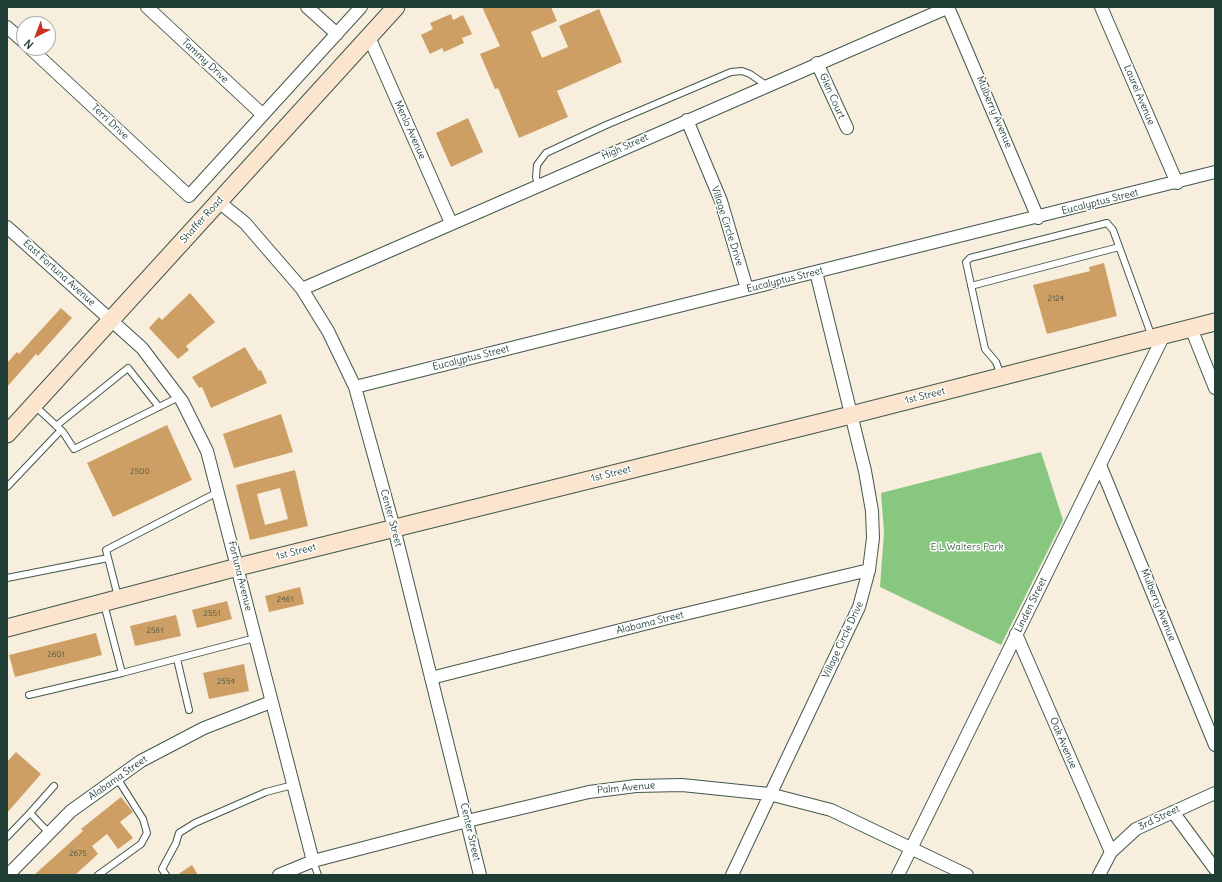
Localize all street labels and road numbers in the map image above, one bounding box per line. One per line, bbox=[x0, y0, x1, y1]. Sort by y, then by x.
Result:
street label: Tammy Drive bbox=[179, 36, 231, 86]
street label: Laurel Avenue bbox=[1121, 63, 1157, 127]
street label: Glen Court bbox=[817, 71, 847, 121]
street label: Mulberry Avenue bbox=[973, 74, 1015, 150]
street label: Menlo Avenue bbox=[392, 99, 428, 161]
street label: Terri Drive bbox=[89, 102, 131, 142]
street label: High Street bbox=[600, 131, 650, 163]
street label: Village Circle Drive bbox=[708, 184, 746, 268]
street label: Eucalyptus Street bbox=[1060, 187, 1140, 217]
street label: Shaffer Road bbox=[178, 194, 226, 246]
street label: East Fortuna Avenue bbox=[20, 237, 98, 309]
street label: Eucalyptus Street bbox=[745, 265, 825, 295]
street label: Eucalyptus Street bbox=[431, 343, 511, 373]
street label: 1st Street bbox=[904, 385, 946, 407]
street label: 1st Street bbox=[590, 463, 632, 485]
street label: Center Street bbox=[378, 488, 404, 548]
street label: Fortuna Avenue bbox=[226, 540, 254, 612]
street label: 1st Street bbox=[275, 541, 317, 563]
street label: Mulberry Avenue bbox=[1138, 567, 1178, 643]
street label: Linden Street bbox=[1013, 576, 1049, 634]
street label: Village Circle Drive bbox=[820, 600, 866, 680]
street label: Alabama Street bbox=[615, 609, 685, 637]
street label: Oak Avenue bbox=[1047, 716, 1079, 770]
street label: Alabama Street bbox=[86, 753, 150, 803]
street label: Palm Avenue bbox=[596, 779, 656, 797]
street label: Center Street bbox=[457, 802, 483, 862]
street label: 3rd Street bbox=[1136, 803, 1182, 833]

